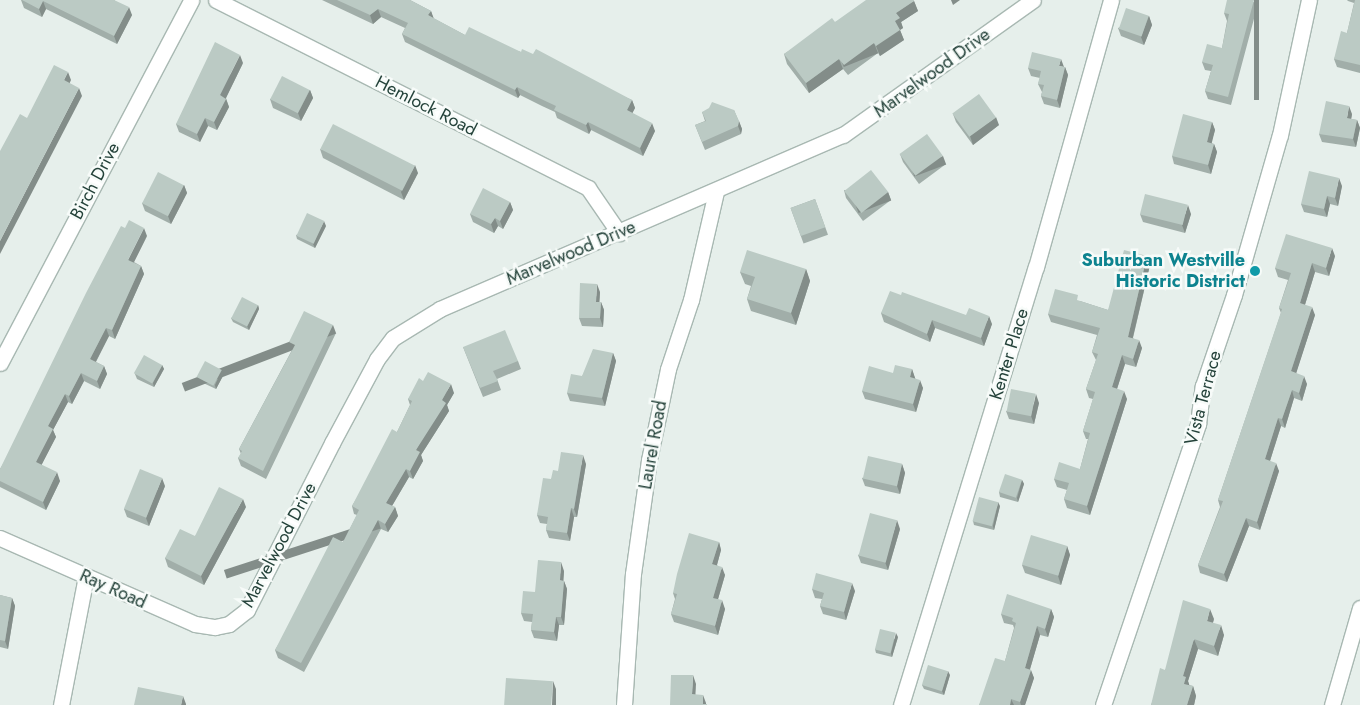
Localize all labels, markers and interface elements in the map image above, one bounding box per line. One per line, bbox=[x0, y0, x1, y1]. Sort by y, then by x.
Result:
street label: Marvelwood Drive bbox=[870, 24, 994, 122]
street label: Hemlock Road bbox=[372, 71, 480, 141]
street label: Birch Drive bbox=[66, 139, 124, 223]
street label: Marvelwood Drive bbox=[503, 216, 639, 290]
place label: Suburban Westville Historic District bbox=[1082, 250, 1245, 292]
marker: Suburban Westville Historic District bbox=[1249, 265, 1261, 277]
street label: Kenter Place bbox=[985, 306, 1033, 402]
street label: Vista Terrace bbox=[1180, 348, 1226, 448]
street label: Laurel Road bbox=[635, 399, 671, 491]
street label: Marvelwood Drive bbox=[237, 479, 321, 611]
street label: Ray Road bbox=[76, 565, 150, 613]

